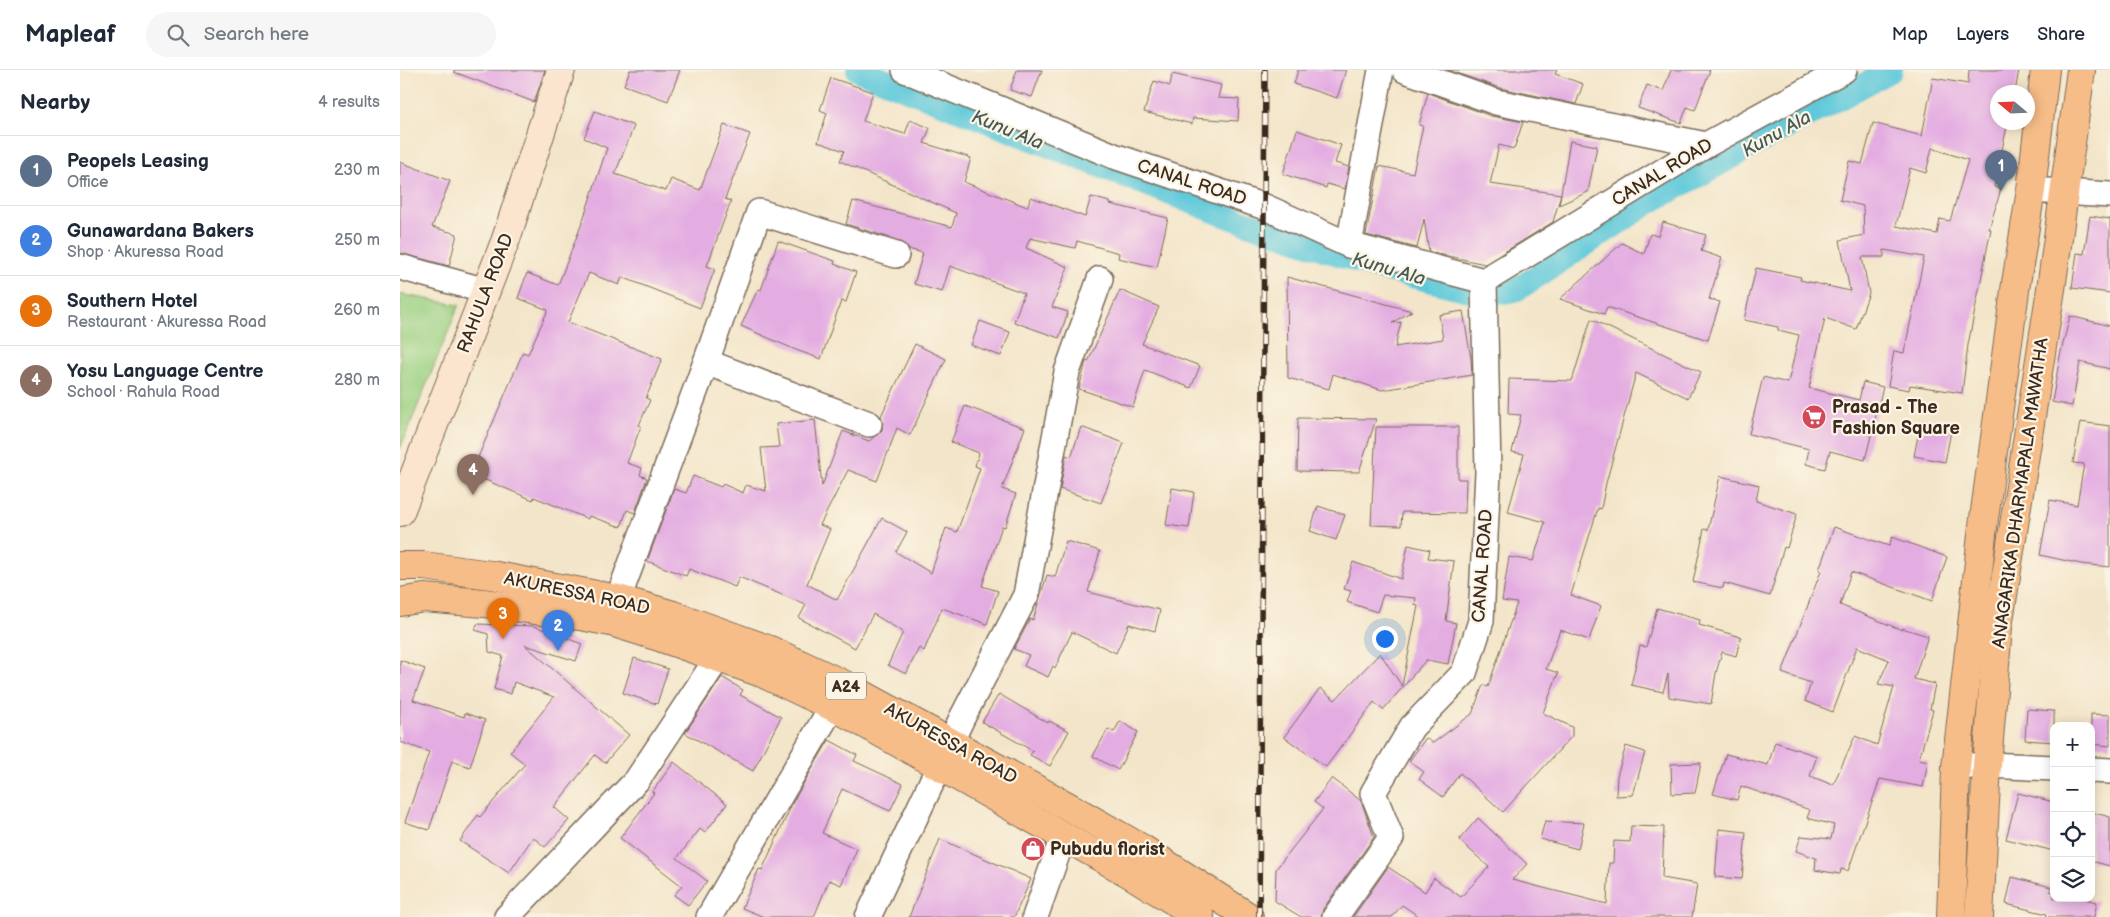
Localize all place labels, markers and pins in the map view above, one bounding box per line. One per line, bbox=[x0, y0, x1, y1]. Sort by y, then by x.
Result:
pin: 1 bbox=[1985, 150, 2017, 191]
place label: Prasad - The Fashion Square bbox=[1832, 397, 1960, 439]
supermarket icon: Prasad - The Fashion Square bbox=[1801, 404, 1827, 430]
pin: 4 bbox=[457, 454, 489, 495]
pin: 3 bbox=[487, 598, 519, 639]
pin: 2 bbox=[542, 610, 574, 651]
shop icon: Pubudu florist bbox=[1020, 836, 1046, 862]
place label: Pubudu florist bbox=[1050, 839, 1165, 860]

